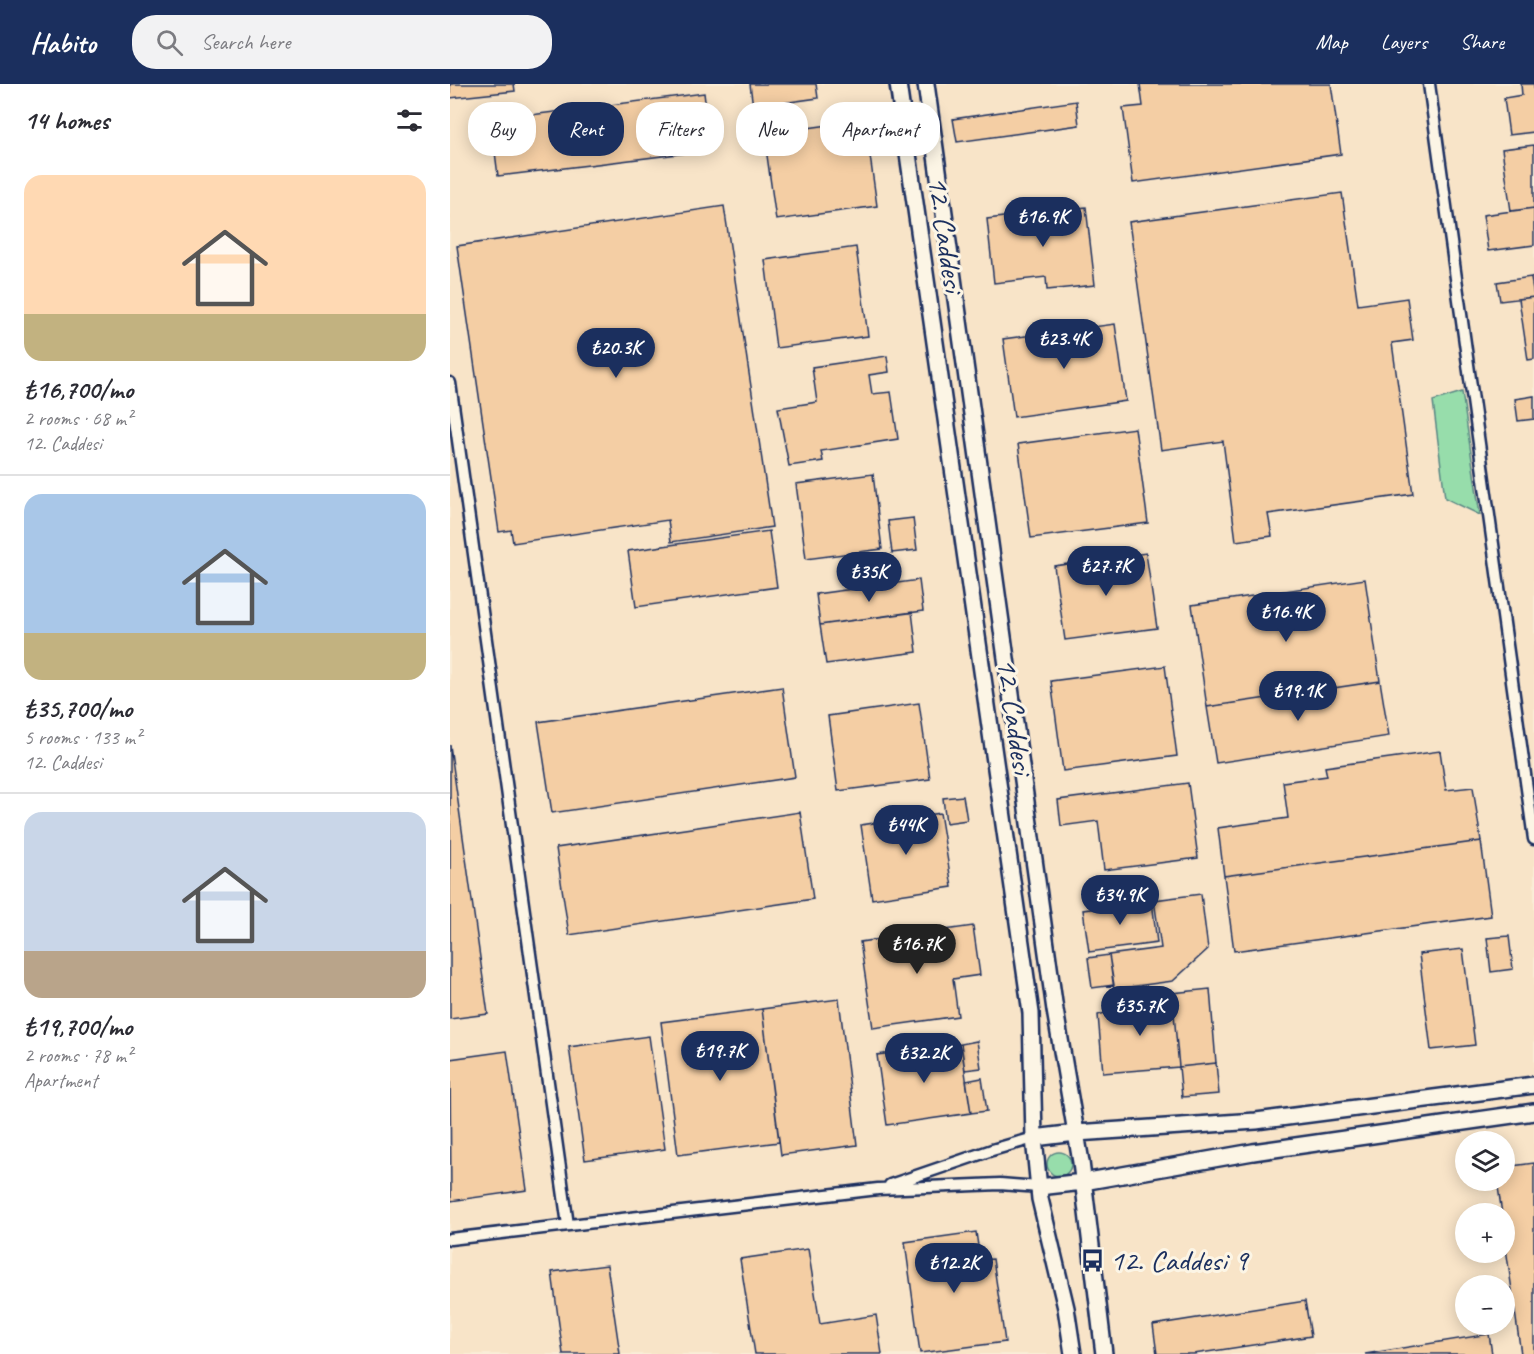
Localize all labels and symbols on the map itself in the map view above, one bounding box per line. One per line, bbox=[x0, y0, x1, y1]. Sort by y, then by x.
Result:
street label: 12. Caddesi bbox=[919, 174, 973, 298]
pin: ₺16.9K bbox=[994, 197, 1092, 248]
pin: ₺23.4K bbox=[1015, 319, 1113, 370]
pin: ₺20.3K bbox=[567, 328, 665, 379]
pin: ₺27.7K bbox=[1057, 546, 1155, 597]
pin: ₺35K bbox=[833, 552, 905, 603]
pin: ₺16.4K bbox=[1237, 592, 1335, 643]
street label: 12. Caddesi bbox=[988, 656, 1042, 780]
pin: ₺19.1K bbox=[1249, 671, 1347, 722]
pin: ₺44K bbox=[870, 805, 942, 856]
pin: ₺34.9K bbox=[1071, 875, 1169, 926]
pin: ₺16.7K bbox=[868, 924, 966, 975]
pin: ₺35.7K bbox=[1091, 986, 1189, 1037]
pin: ₺19.7K bbox=[671, 1031, 769, 1082]
pin: ₺32.2K bbox=[875, 1033, 973, 1084]
place label: 12. Caddesi 9 bbox=[1110, 1241, 1250, 1279]
pin: ₺12.2K bbox=[905, 1243, 1003, 1294]
bus stop icon: 12. Caddesi 9 bbox=[1079, 1247, 1105, 1273]

